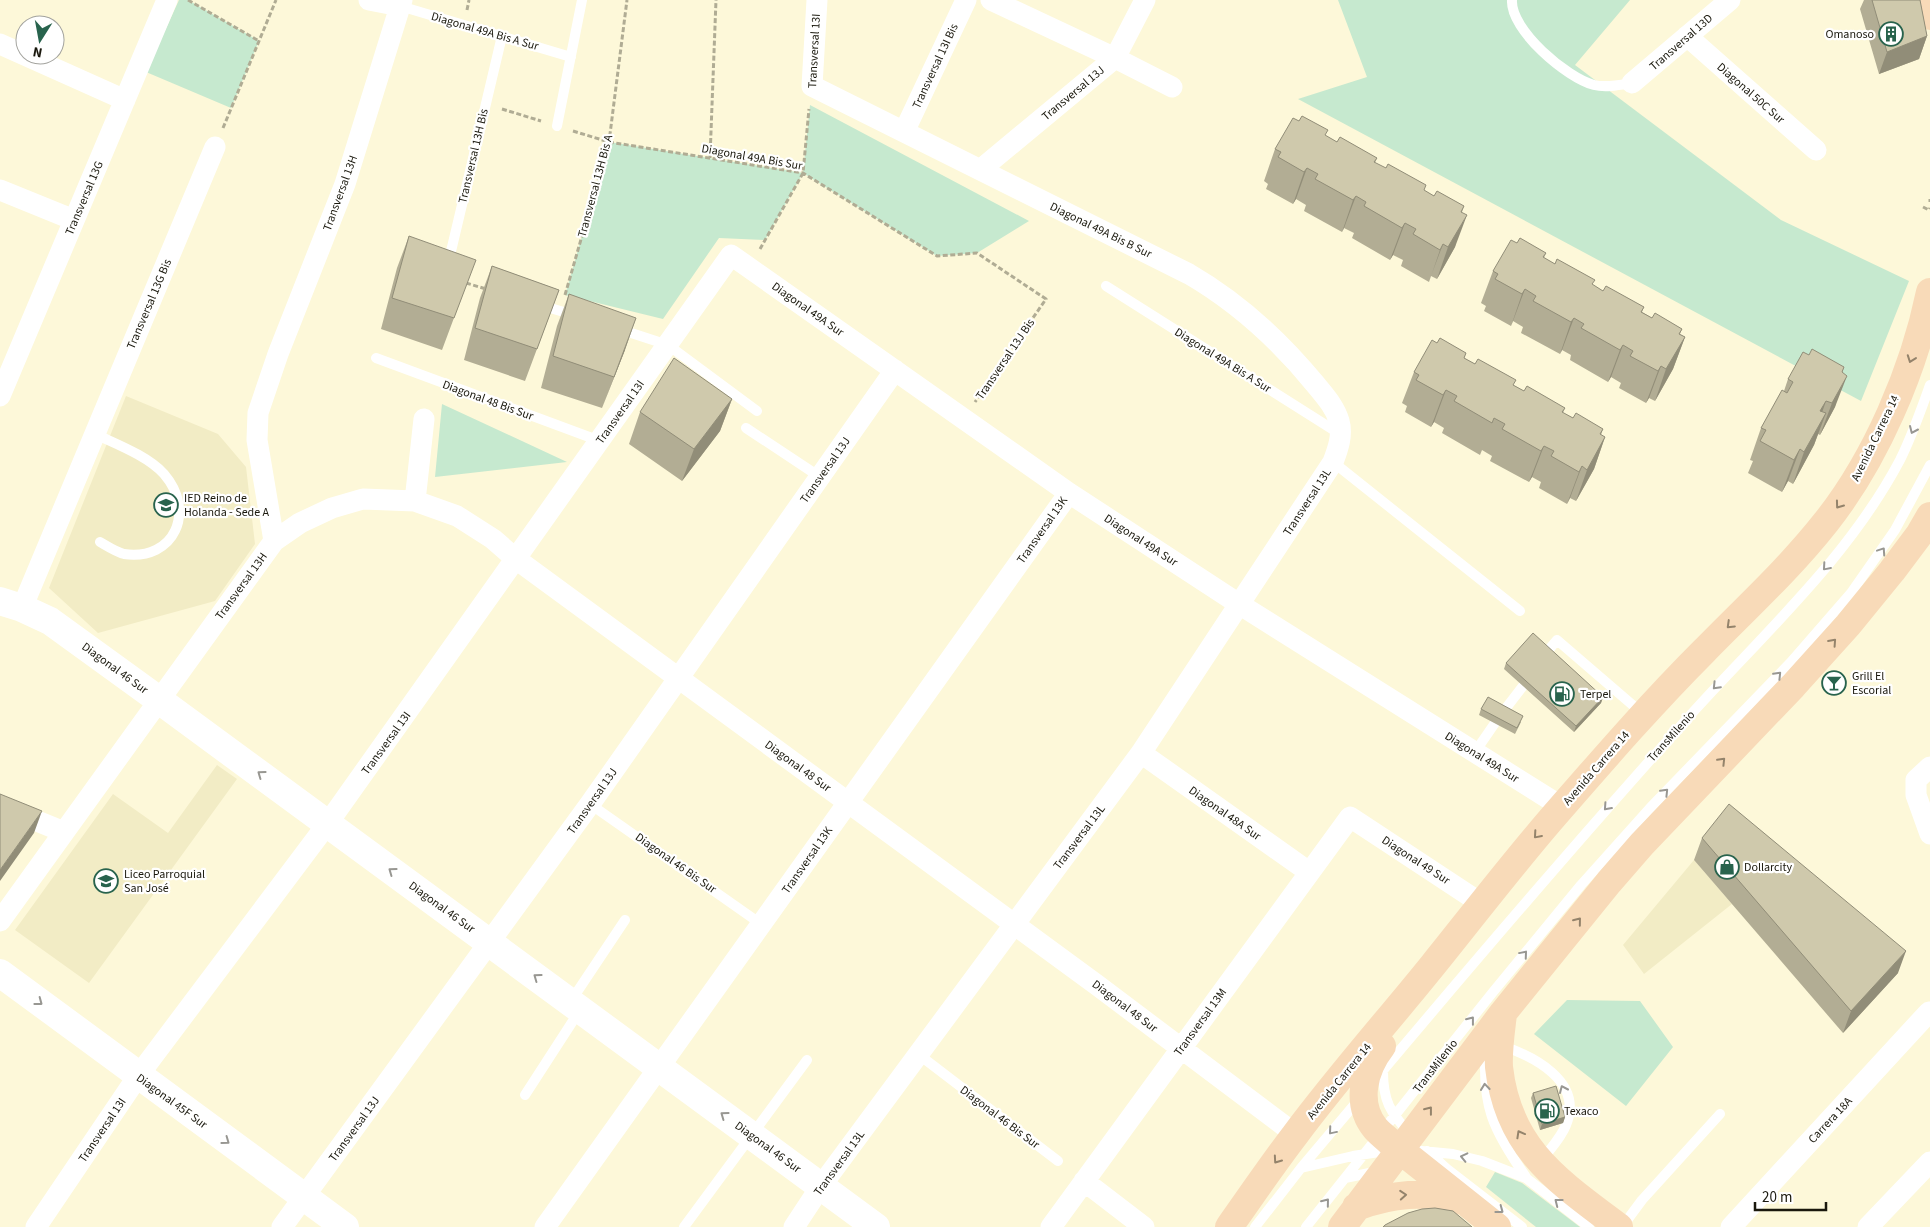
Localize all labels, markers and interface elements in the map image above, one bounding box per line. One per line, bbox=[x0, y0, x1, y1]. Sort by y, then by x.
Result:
street label: Diagonal 49A Bis A Sur bbox=[429, 8, 541, 55]
street label: Transversal 13D bbox=[1646, 10, 1717, 75]
street label: Transversal 13I bbox=[804, 13, 825, 89]
north arrow bbox=[15, 15, 65, 65]
street label: Transversal 13I Bis bbox=[908, 21, 963, 112]
building icon: Omanoso bbox=[1878, 21, 1904, 47]
place label: Omanoso bbox=[1825, 26, 1874, 43]
text: N bbox=[31, 41, 44, 62]
street label: Diagonal 50C Sur bbox=[1713, 59, 1789, 128]
street label: Transversal 13J bbox=[1038, 62, 1108, 125]
street label: Transversal 13H Bis bbox=[454, 107, 493, 205]
street label: Transversal 13H Bis A bbox=[574, 132, 617, 239]
street label: Diagonal 49A Bis Sur bbox=[700, 140, 805, 175]
street label: Transversal 13H bbox=[319, 153, 362, 233]
street label: Transversal 13G bbox=[61, 159, 108, 238]
street label: Diagonal 49A Bis B Sur bbox=[1047, 198, 1155, 263]
street label: Transversal 13G Bis bbox=[123, 257, 176, 352]
street label: Diagonal 49A Sur bbox=[768, 278, 848, 341]
street label: Transversal 13J Bis bbox=[972, 315, 1039, 403]
street label: Diagonal 49A Bis A Sur bbox=[1171, 324, 1275, 398]
one-way arrow bbox=[1907, 355, 1917, 363]
street label: Diagonal 48 Bis Sur bbox=[440, 376, 536, 425]
street label: Transversal 13I bbox=[592, 377, 649, 448]
street label: Avenida Carrera 14 bbox=[1847, 392, 1904, 484]
one-way arrow bbox=[1908, 425, 1919, 434]
street label: Transversal 13J bbox=[796, 434, 855, 507]
street label: Transversal 13L bbox=[1279, 465, 1336, 539]
place label: IED Reino de Holanda - Sede A bbox=[184, 490, 270, 521]
school or university icon: IED Reino de Holanda - Sede A bbox=[153, 492, 179, 518]
street label: Transversal 13K bbox=[1013, 493, 1072, 567]
one-way arrow bbox=[1836, 499, 1845, 509]
street label: Diagonal 49A Sur bbox=[1101, 510, 1182, 571]
one-way arrow bbox=[1876, 547, 1885, 556]
street label: Transversal 13H bbox=[211, 549, 272, 623]
one-way arrow bbox=[1823, 562, 1832, 571]
one-way arrow bbox=[1727, 619, 1736, 628]
street label: Diagonal 46 Sur bbox=[78, 639, 152, 699]
one-way arrow bbox=[1827, 639, 1836, 648]
place label: Grill El Escorial bbox=[1852, 668, 1891, 699]
bar icon: Grill El Escorial bbox=[1821, 670, 1847, 696]
one-way arrow bbox=[1772, 672, 1781, 681]
fuel station icon: Terpel bbox=[1549, 681, 1575, 707]
one-way arrow bbox=[1713, 681, 1722, 690]
place label: Terpel bbox=[1580, 686, 1611, 703]
street label: TransMilenio bbox=[1644, 707, 1699, 766]
street label: Transversal 13I bbox=[358, 708, 415, 778]
street label: Avenida Carrera 14 bbox=[1559, 727, 1634, 809]
street label: Diagonal 49A Sur bbox=[1441, 728, 1523, 788]
street label: Diagonal 48 Sur bbox=[761, 737, 835, 797]
one-way arrow bbox=[1716, 757, 1725, 766]
street label: Transversal 13J bbox=[563, 765, 622, 838]
one-way arrow bbox=[258, 772, 267, 780]
street label: Diagonal 48A Sur bbox=[1185, 782, 1265, 845]
one-way arrow bbox=[1659, 789, 1668, 798]
street label: Transversal 13L bbox=[1049, 801, 1110, 873]
one-way arrow bbox=[1604, 802, 1613, 811]
street label: Transversal 13K bbox=[778, 823, 837, 897]
street label: Diagonal 46 Bis Sur bbox=[632, 829, 720, 898]
one-way arrow bbox=[1534, 829, 1543, 838]
street label: Diagonal 49 Sur bbox=[1378, 832, 1454, 889]
shop icon: Dollarcity bbox=[1714, 854, 1740, 880]
place label: Dollarcity bbox=[1744, 859, 1793, 876]
place label: Liceo Parroquial San José bbox=[124, 866, 205, 897]
school or university icon: Liceo Parroquial San José bbox=[93, 868, 119, 894]
one-way arrow bbox=[389, 868, 398, 876]
street label: Diagonal 46 Sur bbox=[405, 878, 479, 938]
one-way arrow bbox=[1573, 917, 1582, 926]
one-way arrow bbox=[1518, 951, 1527, 960]
one-way arrow bbox=[533, 974, 543, 983]
street label: Diagonal 48 Sur bbox=[1088, 976, 1162, 1037]
street label: Transversal 13M bbox=[1170, 985, 1231, 1060]
one-way arrow bbox=[33, 996, 43, 1005]
one-way arrow bbox=[1465, 1017, 1473, 1026]
street label: TransMilenio bbox=[1409, 1036, 1462, 1097]
street label: Avenida Carrera 14 bbox=[1303, 1039, 1376, 1123]
street label: Diagonal 45F Sur bbox=[133, 1070, 211, 1134]
street label: Diagonal 46 Bis Sur bbox=[956, 1082, 1044, 1153]
one-way arrow bbox=[1480, 1083, 1491, 1091]
one-way arrow bbox=[1559, 1085, 1570, 1094]
street label: Transversal 13J bbox=[325, 1093, 384, 1166]
street label: Carrera 18A bbox=[1804, 1093, 1857, 1147]
street label: Transversal 13I bbox=[74, 1095, 130, 1166]
fuel station icon: Texaco bbox=[1534, 1098, 1560, 1124]
place label: Texaco bbox=[1564, 1103, 1599, 1120]
one-way arrow bbox=[1423, 1107, 1431, 1116]
one-way arrow bbox=[720, 1112, 730, 1121]
street label: Diagonal 46 Sur bbox=[731, 1118, 805, 1178]
one-way arrow bbox=[1329, 1125, 1338, 1134]
street label: Transversal 13L bbox=[810, 1127, 869, 1200]
one-way arrow bbox=[1517, 1131, 1527, 1140]
one-way arrow bbox=[220, 1135, 230, 1144]
one-way arrow bbox=[1459, 1152, 1468, 1163]
one-way arrow bbox=[1274, 1154, 1283, 1164]
scale bar bbox=[1755, 1180, 1826, 1212]
text: 20 m bbox=[1762, 1187, 1792, 1208]
one-way arrow bbox=[1399, 1190, 1407, 1201]
one-way arrow bbox=[1320, 1199, 1329, 1208]
one-way arrow bbox=[1555, 1200, 1564, 1208]
one-way arrow bbox=[1494, 1204, 1504, 1213]

